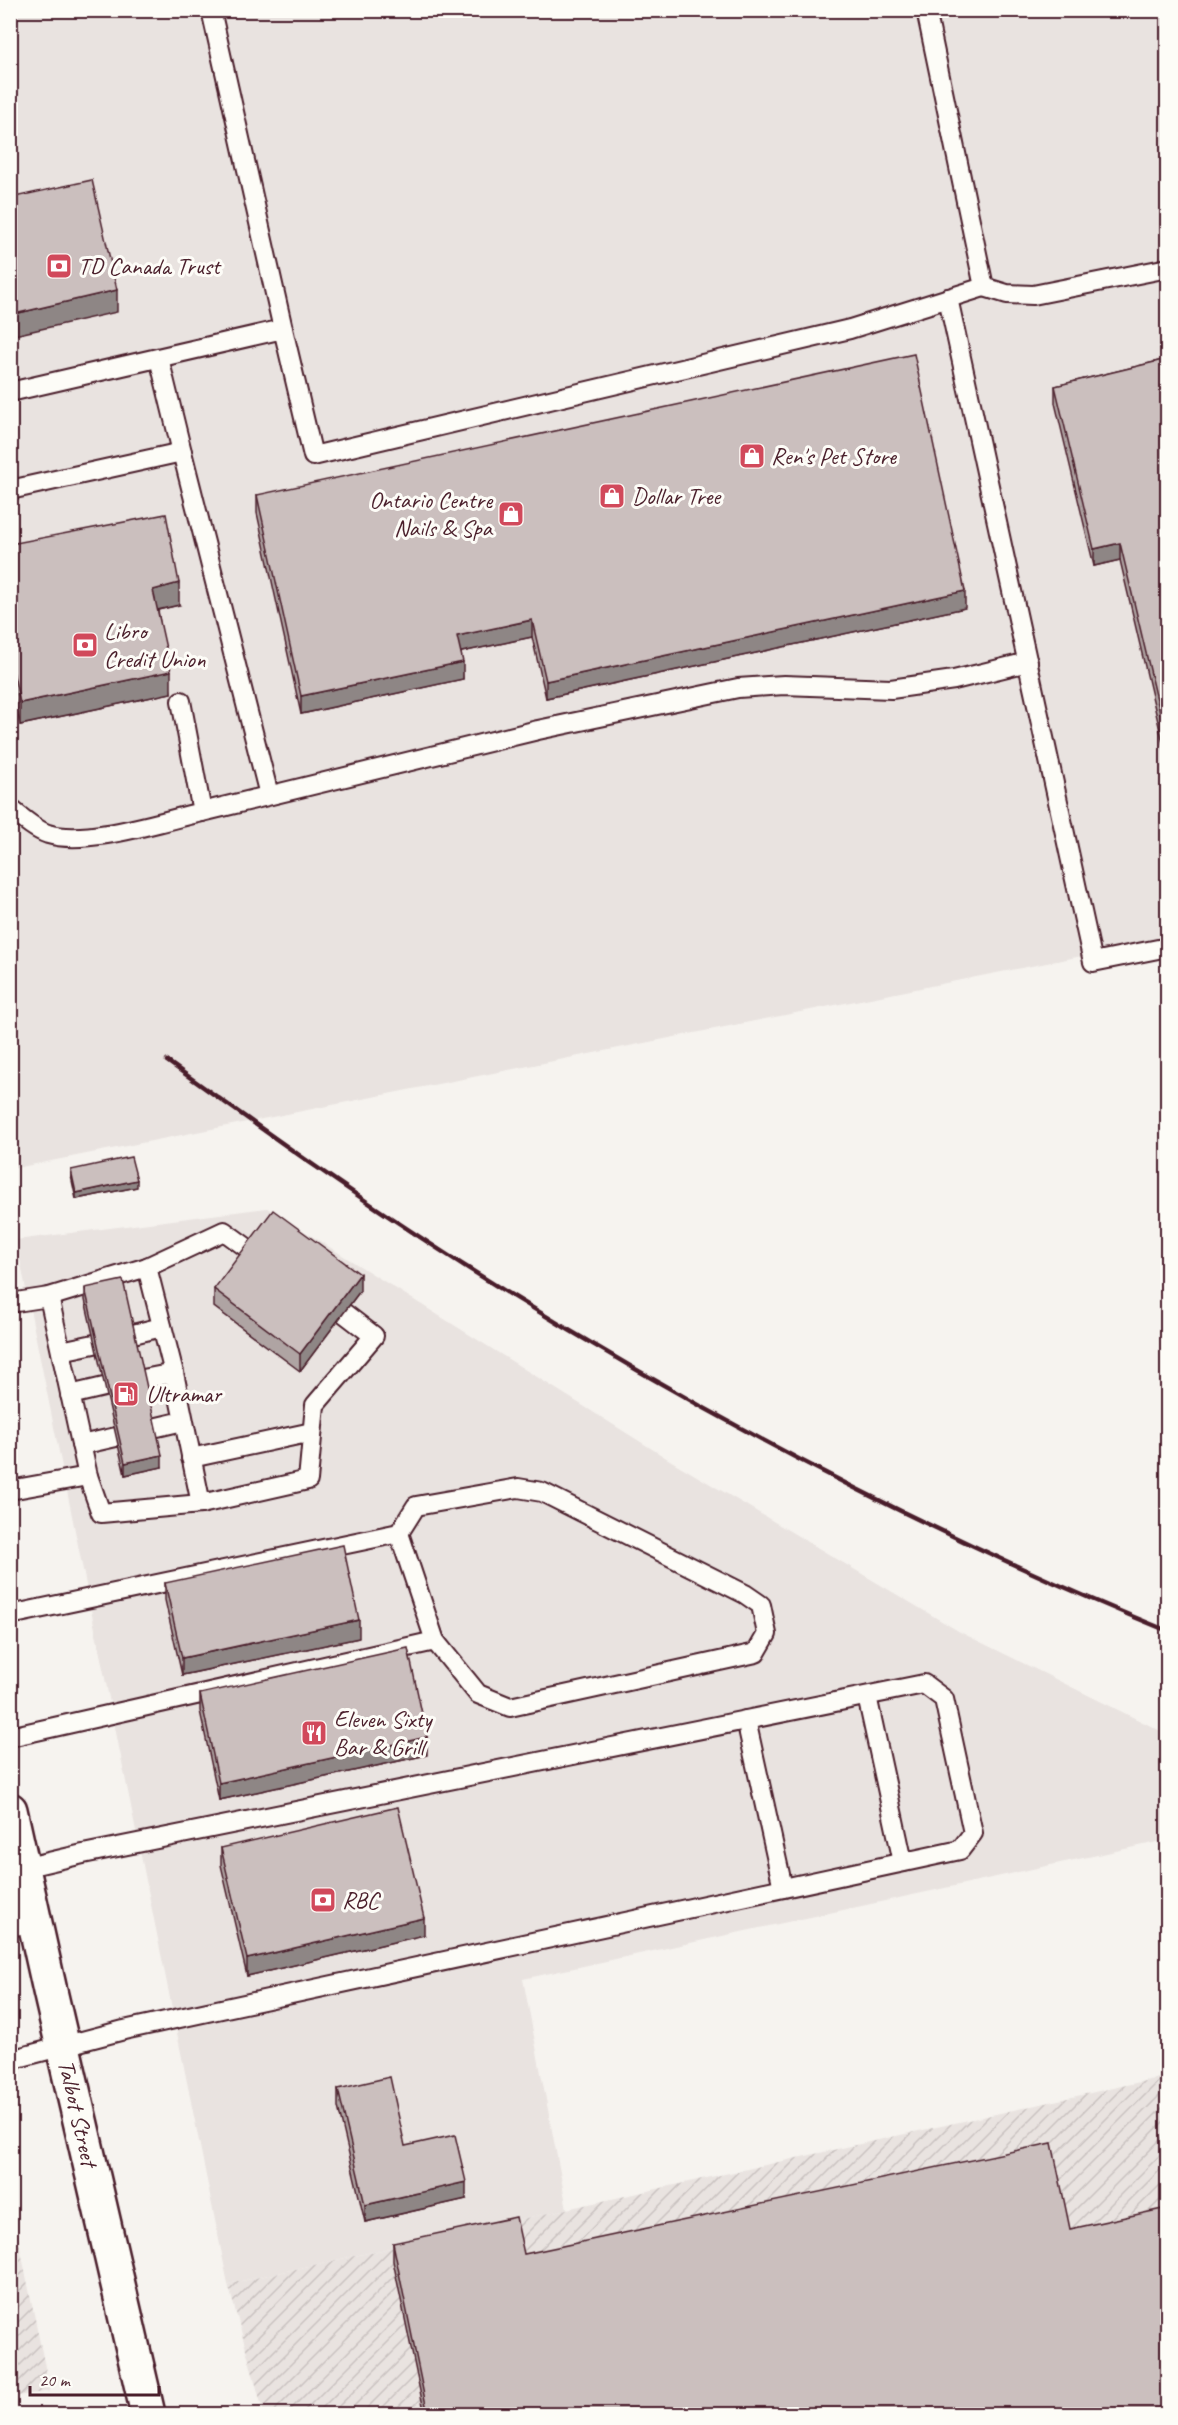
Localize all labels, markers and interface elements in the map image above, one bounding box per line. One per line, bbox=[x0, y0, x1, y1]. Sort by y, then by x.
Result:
bank icon: TD Canada Trust bbox=[44, 251, 74, 281]
place label: TD Canada Trust bbox=[78, 251, 222, 281]
shop icon: Ren's Pet Store bbox=[737, 441, 767, 471]
place label: Ren's Pet Store bbox=[771, 441, 898, 471]
shop icon: Dollar Tree bbox=[597, 481, 627, 511]
place label: Dollar Tree bbox=[632, 481, 722, 511]
place label: Ontario Centre Nails & Spa bbox=[369, 485, 494, 543]
shop icon: Ontario Centre Nails & Spa bbox=[496, 499, 526, 529]
place label: Libro Credit Union bbox=[104, 616, 206, 674]
bank icon: Libro Credit Union bbox=[70, 630, 100, 660]
fuel station icon: Ultramar bbox=[111, 1379, 141, 1409]
place label: Ultramar bbox=[146, 1379, 223, 1409]
place label: Eleven Sixty Bar & Grill bbox=[334, 1704, 433, 1762]
restaurant icon: Eleven Sixty Bar & Grill bbox=[299, 1718, 329, 1748]
bank icon: RBC bbox=[308, 1885, 338, 1915]
place label: RBC bbox=[342, 1885, 381, 1915]
street label: Talbot Street bbox=[51, 2057, 105, 2172]
scale bar bbox=[30, 2359, 159, 2397]
text: 20 m bbox=[39, 2369, 72, 2391]

